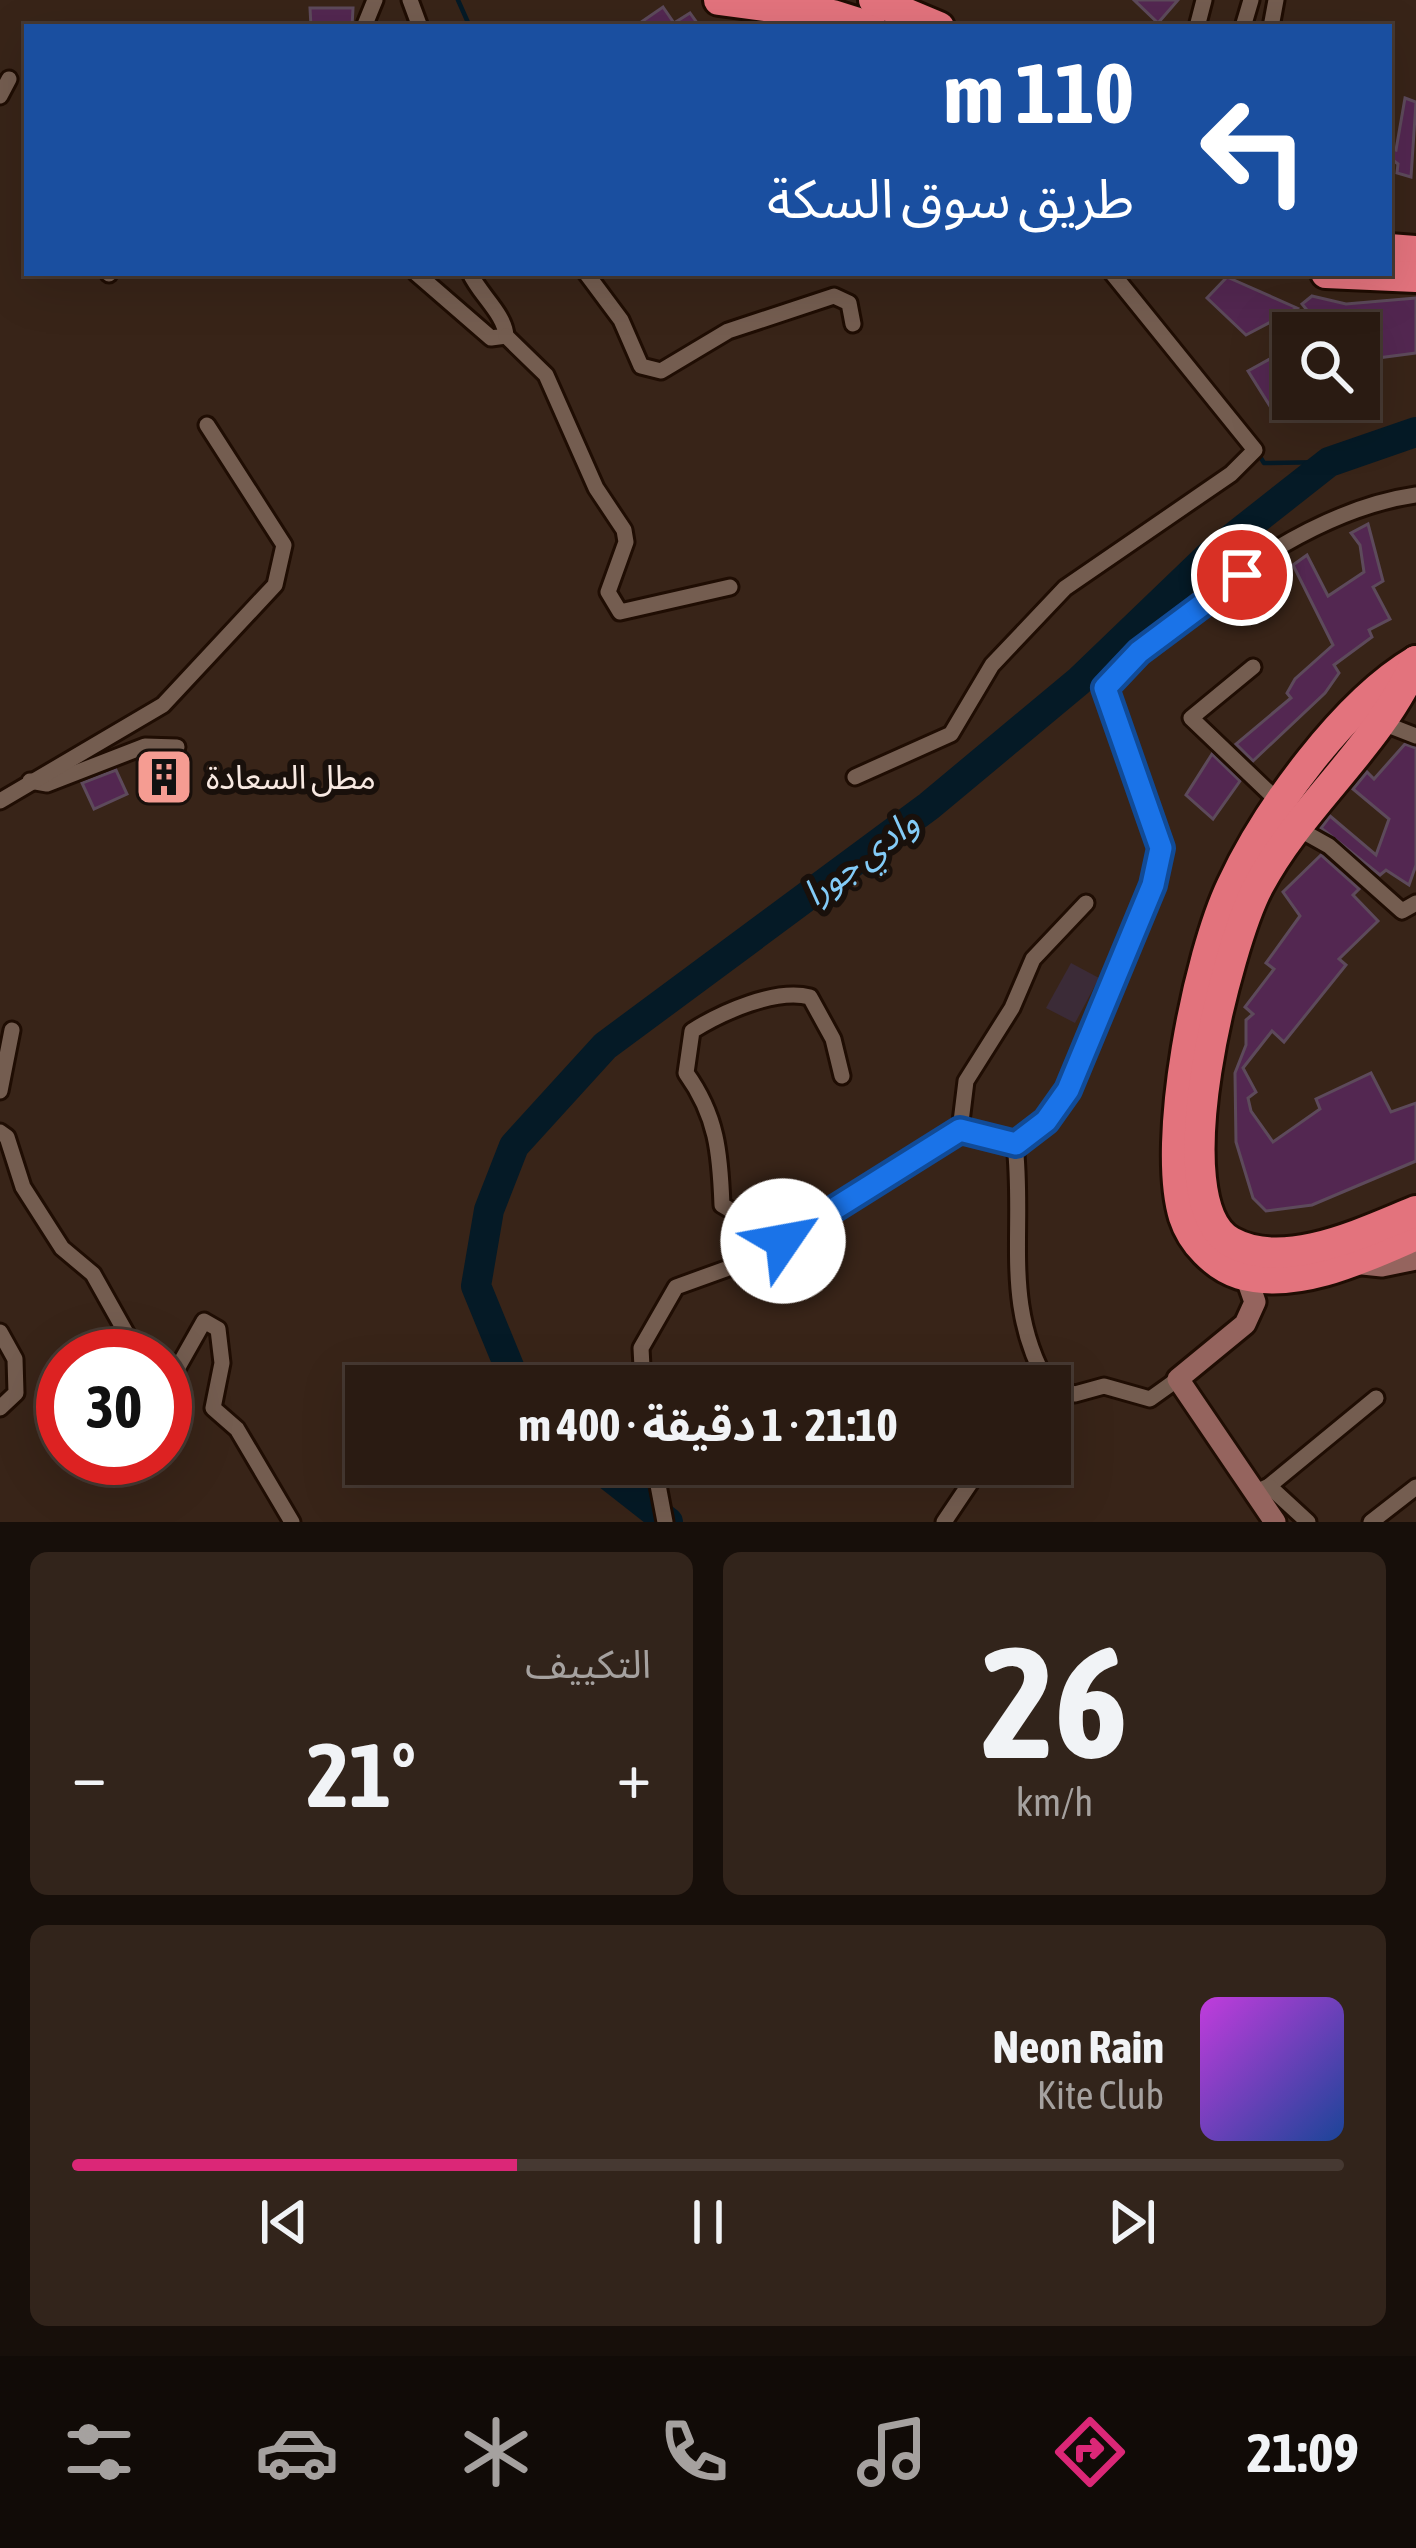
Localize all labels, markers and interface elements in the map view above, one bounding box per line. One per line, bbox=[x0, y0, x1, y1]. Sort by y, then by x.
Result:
text: 110 m bbox=[944, 45, 1134, 141]
icon: left bbox=[1176, 72, 1332, 228]
text: طريق سوق السكة bbox=[767, 168, 1134, 229]
map controls bbox=[1272, 312, 1380, 420]
button: search bbox=[1272, 312, 1380, 420]
pin bbox=[1191, 524, 1293, 626]
icon: arrive bbox=[1209, 542, 1275, 608]
building icon: مطل السعادة bbox=[133, 746, 195, 808]
place label: مطل السعادة bbox=[206, 758, 376, 797]
water label: وادي جورا bbox=[794, 800, 930, 920]
position arrow bbox=[720, 1178, 846, 1304]
speed limit sign: 30 bbox=[36, 1329, 192, 1485]
text: 21:10 · 1 دقيقة · 400 m bbox=[518, 1399, 898, 1451]
text: 26 bbox=[981, 1612, 1128, 1791]
text: التكييف bbox=[525, 1642, 651, 1686]
text: 21° bbox=[307, 1723, 416, 1826]
text: − bbox=[72, 1736, 106, 1812]
text: + bbox=[617, 1736, 651, 1812]
text: km/h bbox=[1016, 1780, 1093, 1824]
text: Neon Rain bbox=[993, 2021, 1164, 2073]
text: Kite Club bbox=[1037, 2073, 1164, 2117]
icon: previous bbox=[251, 2189, 317, 2255]
icon: pause bbox=[675, 2189, 741, 2255]
icon: next bbox=[1099, 2189, 1165, 2255]
icon: filters bbox=[57, 2410, 141, 2494]
icon: car bbox=[255, 2410, 339, 2494]
icon: climate bbox=[454, 2410, 538, 2494]
icon: phone bbox=[652, 2410, 736, 2494]
icon: music bbox=[850, 2410, 934, 2494]
icon: directions bbox=[1048, 2410, 1132, 2494]
text: 21:09 bbox=[1247, 2422, 1359, 2483]

